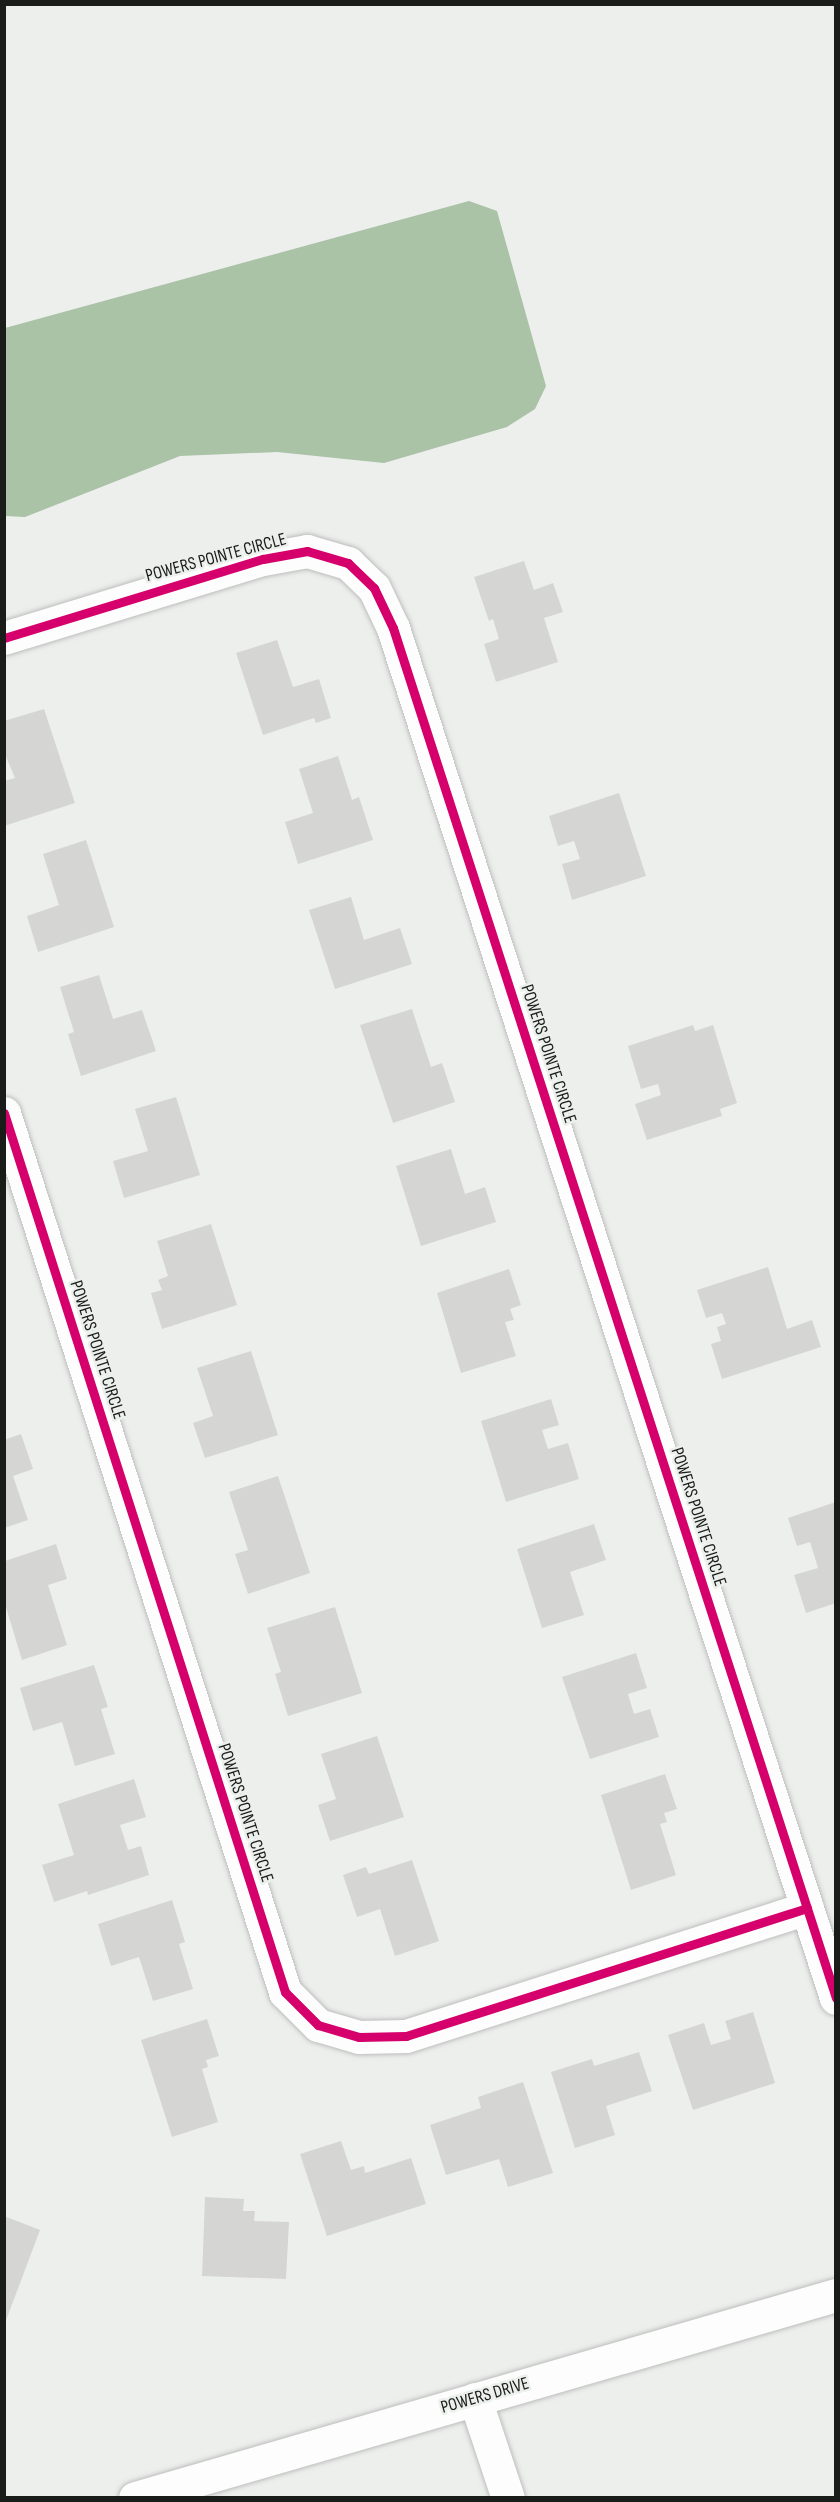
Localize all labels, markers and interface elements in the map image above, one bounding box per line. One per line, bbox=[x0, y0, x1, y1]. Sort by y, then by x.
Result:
street label: POWERS POINTE CIRCLE bbox=[143, 529, 289, 587]
street label: POWERS POINTE CIRCLE bbox=[515, 982, 581, 1126]
street label: POWERS POINTE CIRCLE bbox=[64, 1278, 130, 1422]
street label: POWERS POINTE CIRCLE bbox=[665, 1445, 731, 1589]
street label: POWERS POINTE CIRCLE bbox=[212, 1741, 278, 1885]
street label: POWERS DRIVE bbox=[438, 2373, 532, 2419]

